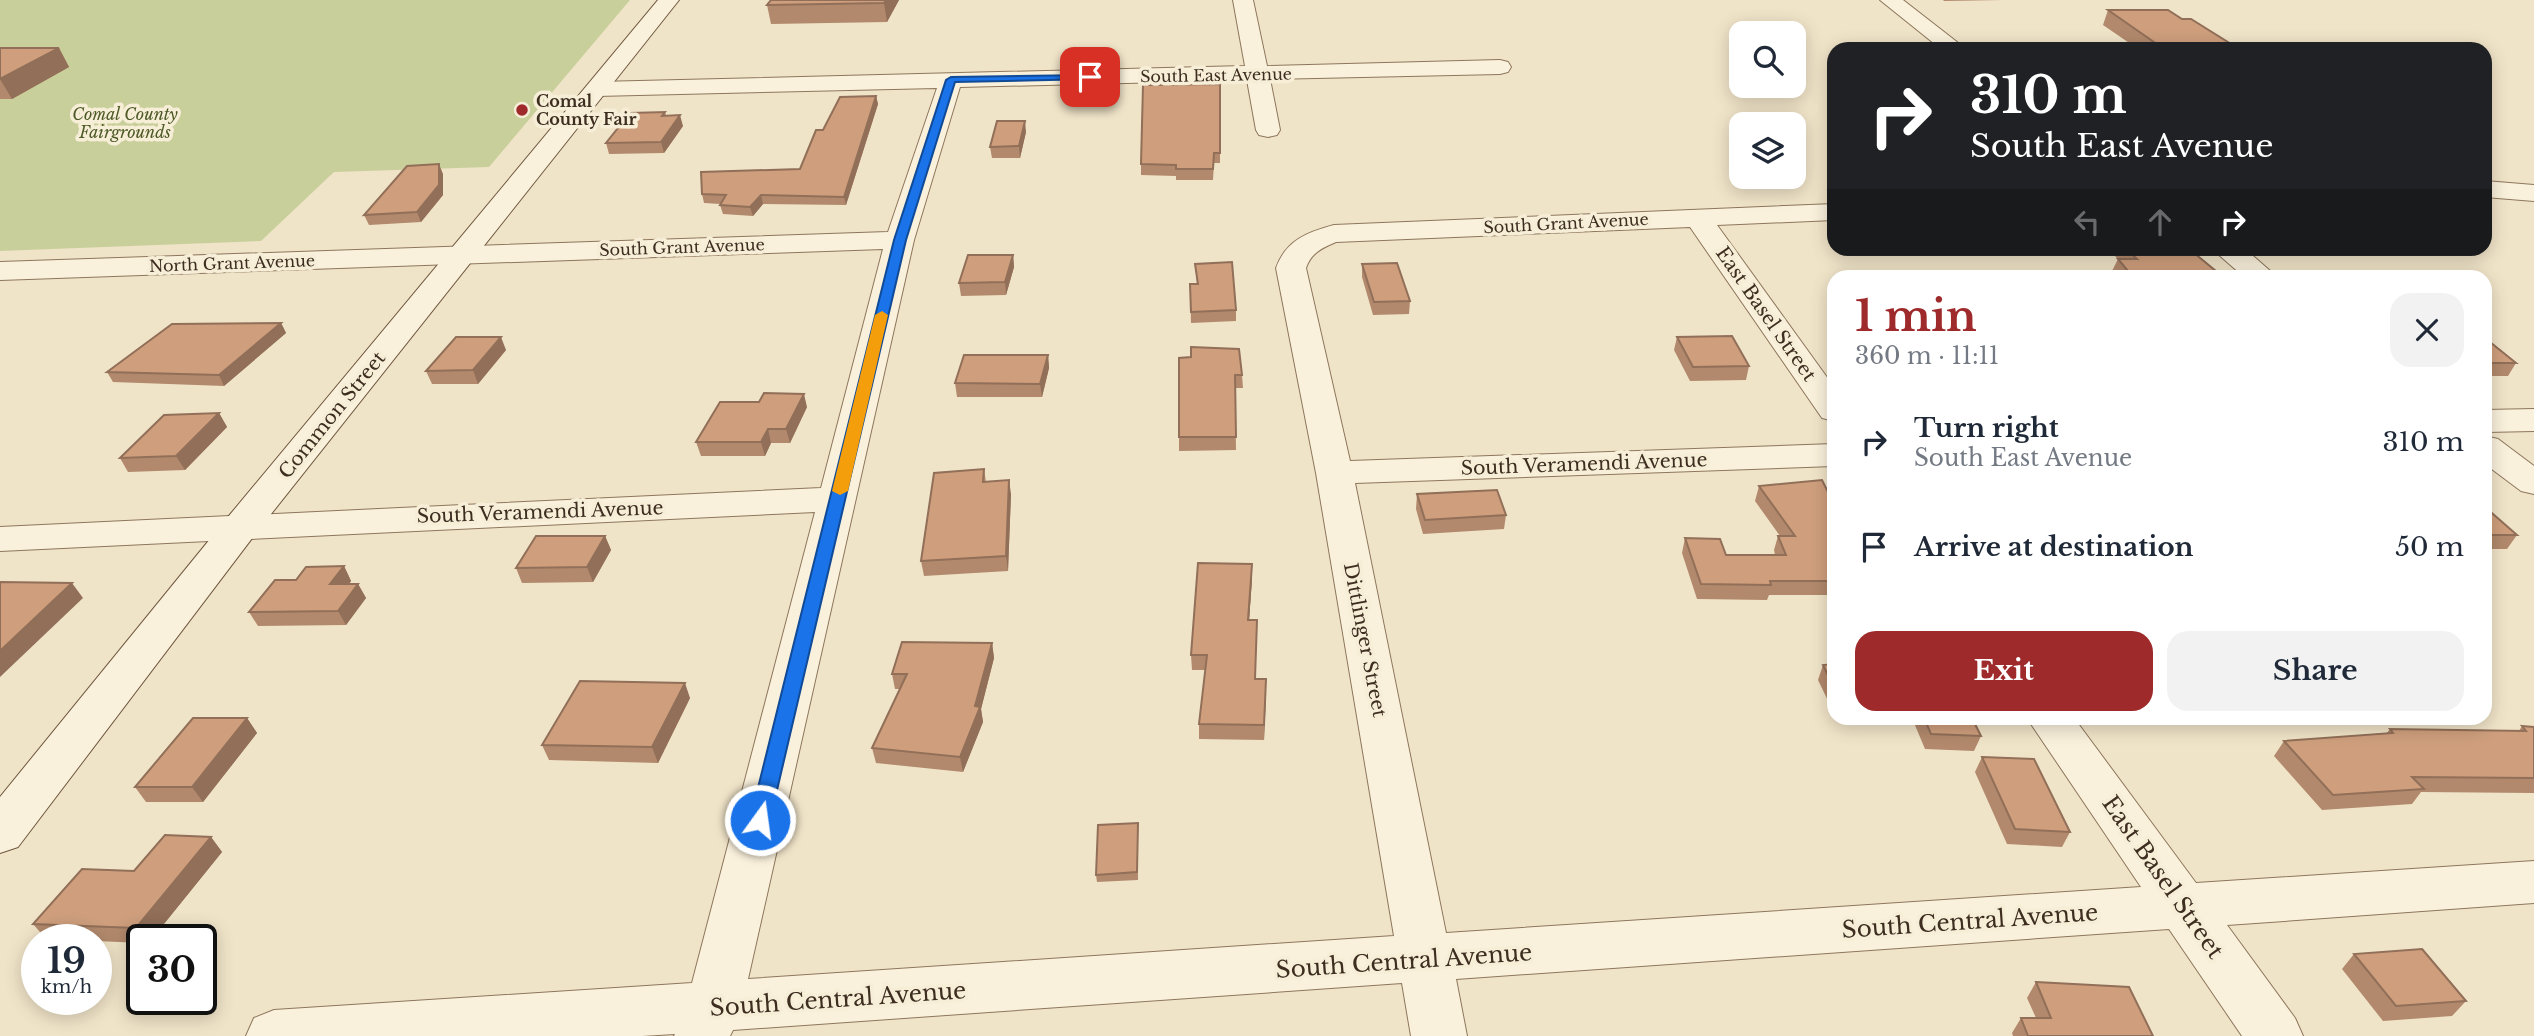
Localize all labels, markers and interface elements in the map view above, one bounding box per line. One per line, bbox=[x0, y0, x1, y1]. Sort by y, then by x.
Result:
map controls bbox=[1729, 21, 1806, 189]
button: search bbox=[1729, 21, 1806, 98]
pin bbox=[1060, 47, 1120, 107]
icon: arrive bbox=[1071, 58, 1109, 96]
street label: South East Avenue bbox=[1140, 64, 1292, 86]
text: 310 m bbox=[1970, 65, 2127, 126]
icon: right bbox=[1855, 70, 1946, 161]
place label: Comal County Fair bbox=[536, 91, 636, 129]
marker: Comal County Fair bbox=[514, 102, 530, 118]
park label: Comal County Fairgrounds bbox=[72, 104, 179, 142]
button: layers bbox=[1729, 112, 1806, 189]
text: South East Avenue bbox=[1970, 126, 2274, 166]
icon: left bbox=[2068, 203, 2106, 241]
icon: ahead bbox=[2141, 203, 2179, 241]
icon: right bbox=[2214, 203, 2252, 241]
street label: South Grant Avenue bbox=[1483, 209, 1649, 237]
street label: South Grant Avenue bbox=[599, 234, 765, 260]
street label: East Basel Street bbox=[1711, 242, 1821, 386]
street label: North Grant Avenue bbox=[149, 250, 315, 276]
text: 1 min bbox=[1855, 290, 1977, 342]
button: close bbox=[2390, 293, 2464, 367]
text: 360 m · 11:11 bbox=[1855, 342, 1999, 370]
street label: Common Street bbox=[274, 346, 391, 483]
text: Turn right bbox=[1914, 412, 2059, 444]
icon: right bbox=[1855, 423, 1893, 461]
text: 310 m bbox=[2382, 426, 2464, 458]
text: South East Avenue bbox=[1914, 444, 2132, 472]
street label: South Veramendi Avenue bbox=[1460, 448, 1708, 480]
street label: South Veramendi Avenue bbox=[416, 496, 664, 528]
icon: arrive bbox=[1855, 528, 1893, 566]
text: Arrive at destination bbox=[1914, 531, 2194, 563]
text: 50 m bbox=[2395, 531, 2464, 563]
street label: Dittlinger Street bbox=[1339, 561, 1391, 720]
button: Exit bbox=[1855, 631, 2153, 711]
button: Share bbox=[2167, 631, 2464, 711]
position arrow bbox=[723, 783, 797, 857]
street label: East Basel Street bbox=[2096, 790, 2230, 964]
street label: South Central Avenue bbox=[1841, 898, 2099, 944]
speed limit sign: 30 bbox=[126, 924, 217, 1015]
street label: South Central Avenue bbox=[1275, 938, 1533, 984]
text: 19 bbox=[47, 939, 86, 982]
text: km/h bbox=[41, 976, 92, 998]
street label: South Central Avenue bbox=[709, 976, 967, 1022]

